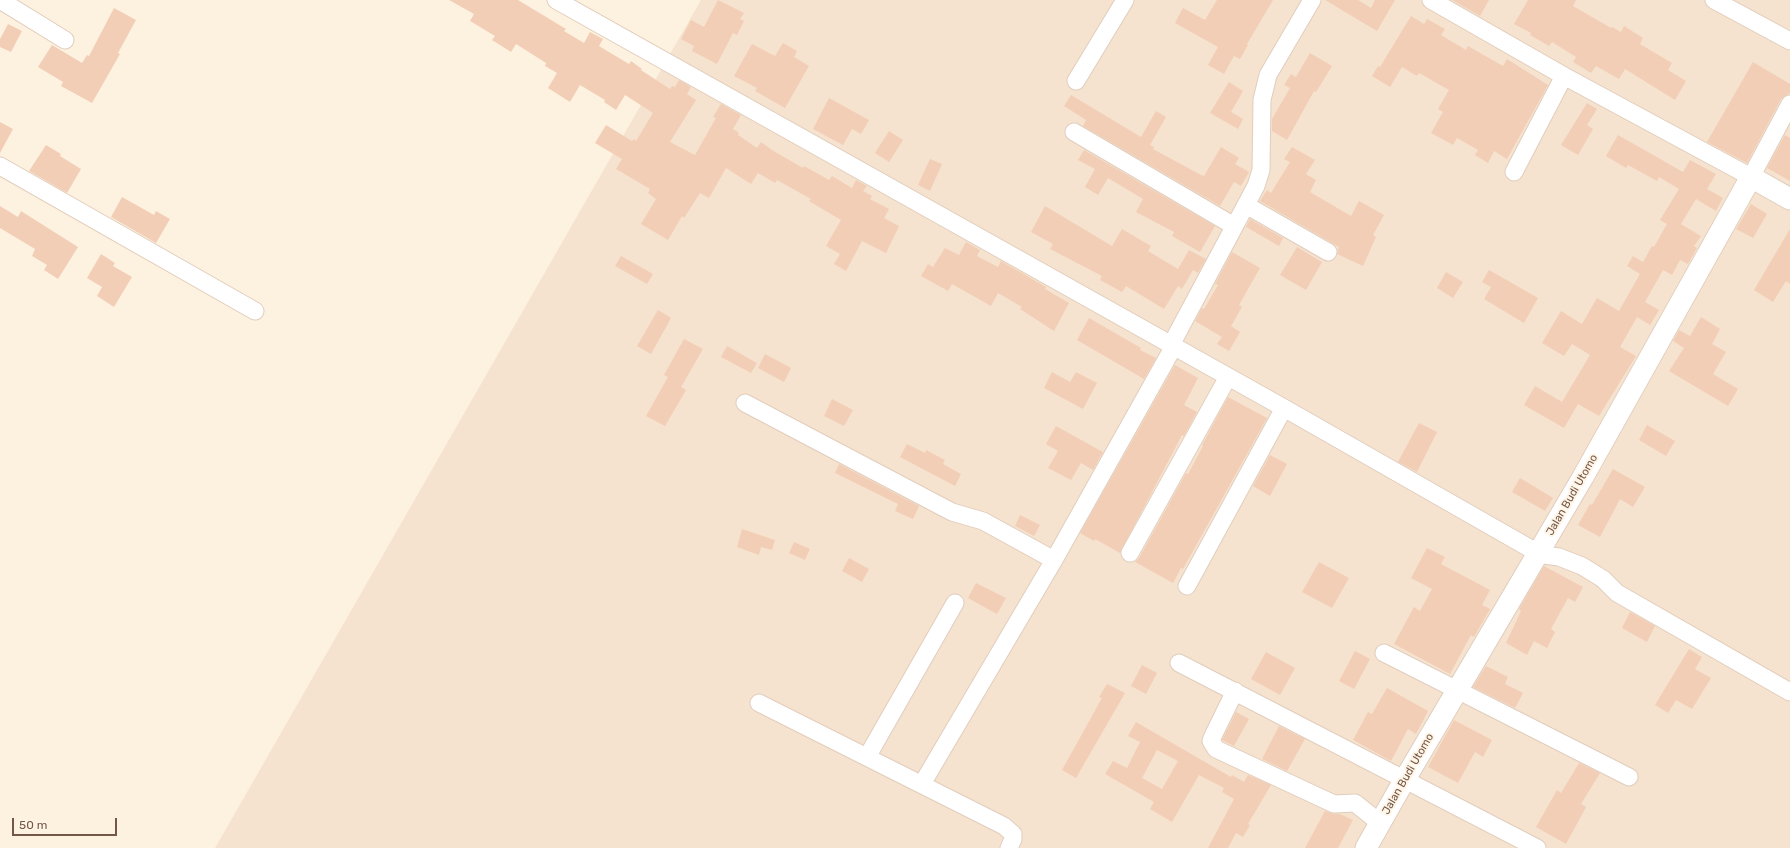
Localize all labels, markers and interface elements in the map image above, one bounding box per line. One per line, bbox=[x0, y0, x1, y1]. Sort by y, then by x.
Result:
street label: Jalan Budi Utomo bbox=[1543, 452, 1601, 538]
street label: Jalan Budi Utomo bbox=[1379, 731, 1437, 817]
scale bar bbox=[14, 810, 119, 836]
text: 50 m bbox=[19, 818, 47, 832]

